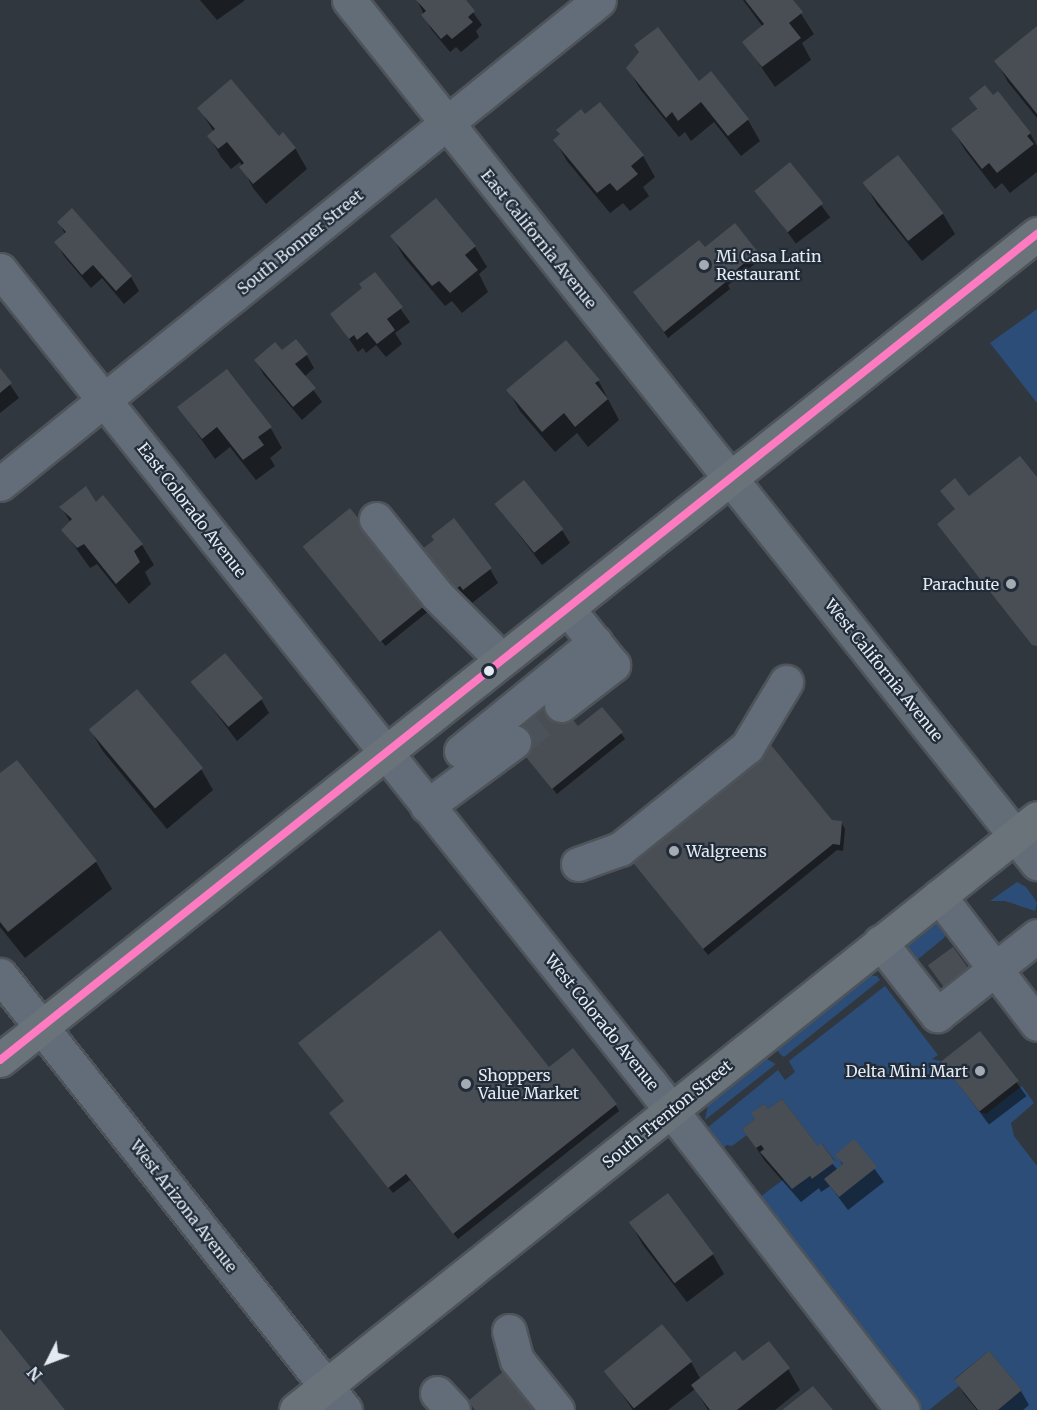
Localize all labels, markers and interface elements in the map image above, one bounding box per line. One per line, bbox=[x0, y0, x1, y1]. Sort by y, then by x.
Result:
street label: East California Avenue bbox=[477, 166, 601, 312]
street label: South Bonner Street bbox=[233, 185, 367, 299]
place label: Mi Casa Latin Restaurant bbox=[716, 246, 822, 284]
marker: Mi Casa Latin Restaurant bbox=[697, 258, 711, 272]
street label: East Colorado Avenue bbox=[133, 439, 251, 581]
place label: Parachute bbox=[922, 574, 999, 594]
marker: Parachute bbox=[1004, 577, 1018, 591]
street label: West California Avenue bbox=[821, 595, 947, 745]
unlabelled marker bbox=[483, 665, 495, 677]
place label: Walgreens bbox=[686, 841, 767, 861]
marker: Walgreens bbox=[667, 844, 681, 858]
street label: West Colorado Avenue bbox=[541, 950, 663, 1094]
street label: South Trenton Street bbox=[598, 1056, 736, 1172]
place label: Delta Mini Mart bbox=[845, 1061, 968, 1081]
marker: Delta Mini Mart bbox=[973, 1064, 987, 1078]
place label: Shoppers Value Market bbox=[478, 1065, 579, 1103]
marker: Shoppers Value Market bbox=[459, 1077, 473, 1091]
street label: West Arizona Avenue bbox=[126, 1136, 242, 1276]
north arrow bbox=[18, 1332, 78, 1392]
text: N bbox=[23, 1363, 46, 1385]

